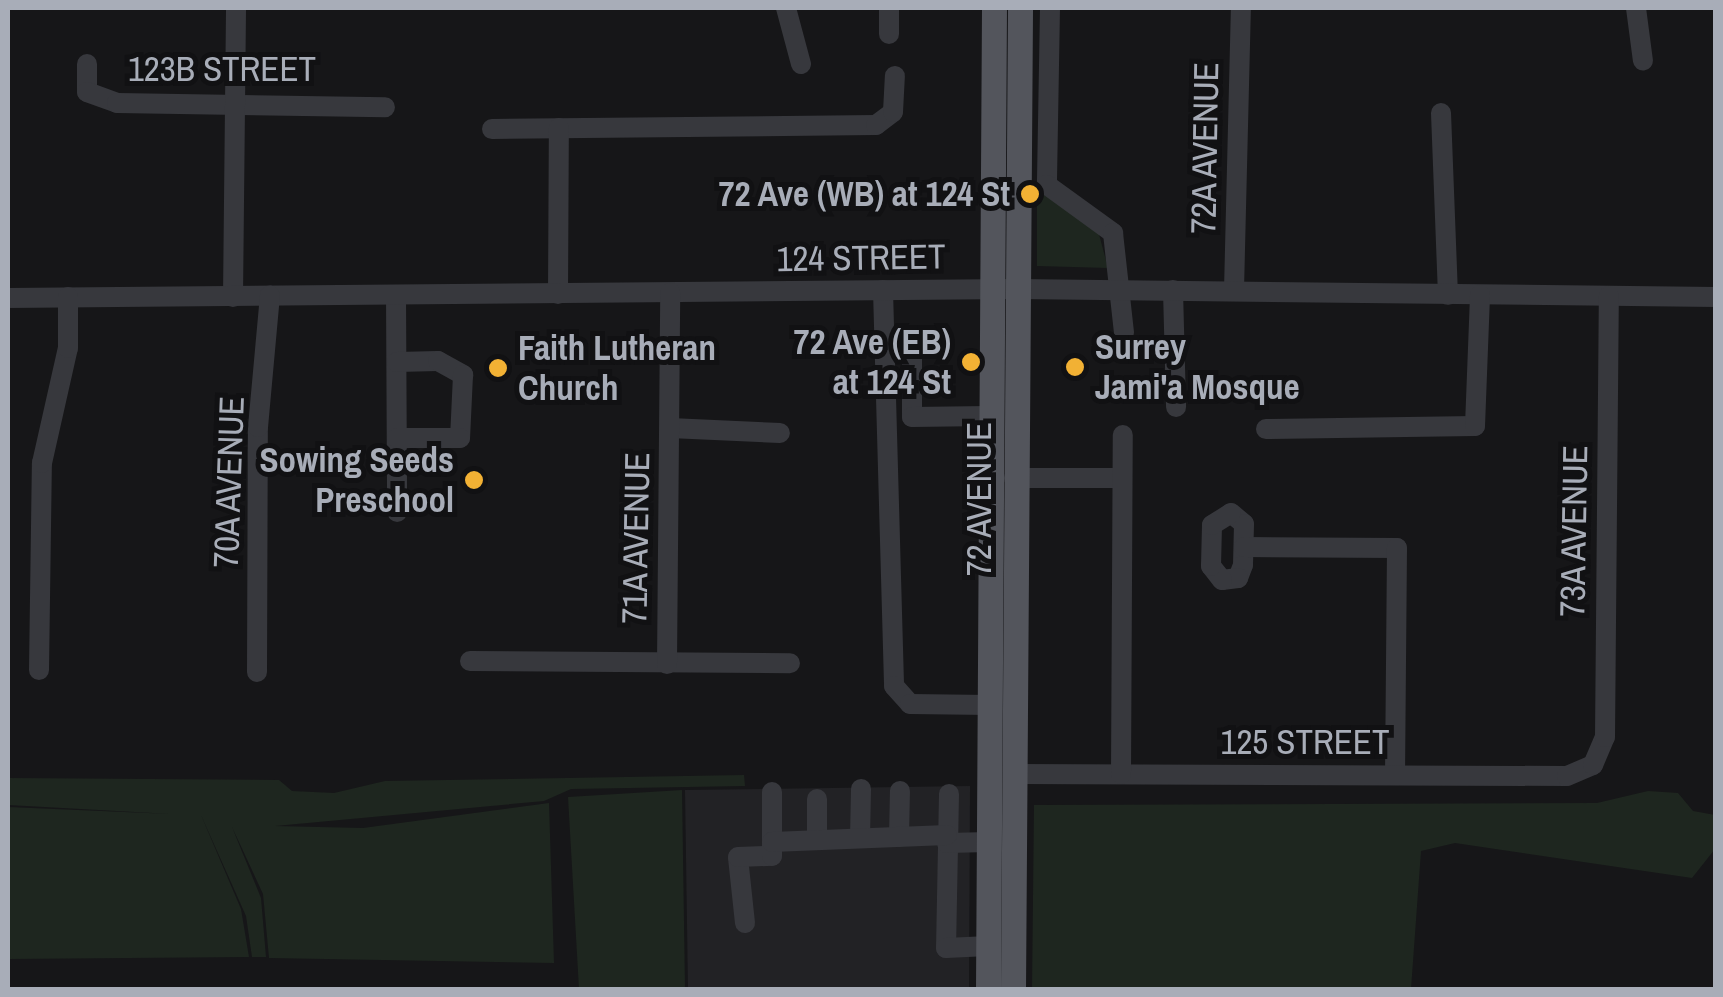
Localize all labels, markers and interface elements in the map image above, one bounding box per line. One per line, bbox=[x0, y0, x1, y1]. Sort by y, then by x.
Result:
street label: 123B STREET bbox=[128, 48, 316, 90]
street label: 72A AVENUE bbox=[1182, 60, 1228, 236]
place label: 72 Ave (WB) at 124 St bbox=[718, 173, 1010, 215]
marker: 72 Ave (WB) at 124 St bbox=[1019, 183, 1041, 205]
street label: 124 STREET bbox=[776, 236, 946, 280]
place label: 72 Ave (EB) at 124 St bbox=[793, 321, 951, 403]
place label: Surrey Jami'a Mosque bbox=[1095, 326, 1300, 408]
place label: Faith Lutheran Church bbox=[518, 327, 716, 409]
marker: 72 Ave (EB) at 124 St bbox=[960, 351, 982, 373]
marker: Surrey Jami'a Mosque bbox=[1064, 356, 1086, 378]
marker: Faith Lutheran Church bbox=[487, 357, 509, 379]
street label: 70A AVENUE bbox=[205, 394, 253, 570]
street label: 72 AVENUE bbox=[958, 421, 1000, 577]
place label: Sowing Seeds Preschool bbox=[259, 439, 454, 521]
street label: 73A AVENUE bbox=[1551, 443, 1597, 619]
street label: 71A AVENUE bbox=[613, 450, 659, 626]
marker: Sowing Seeds Preschool bbox=[463, 469, 485, 491]
street label: 125 STREET bbox=[1220, 721, 1390, 763]

